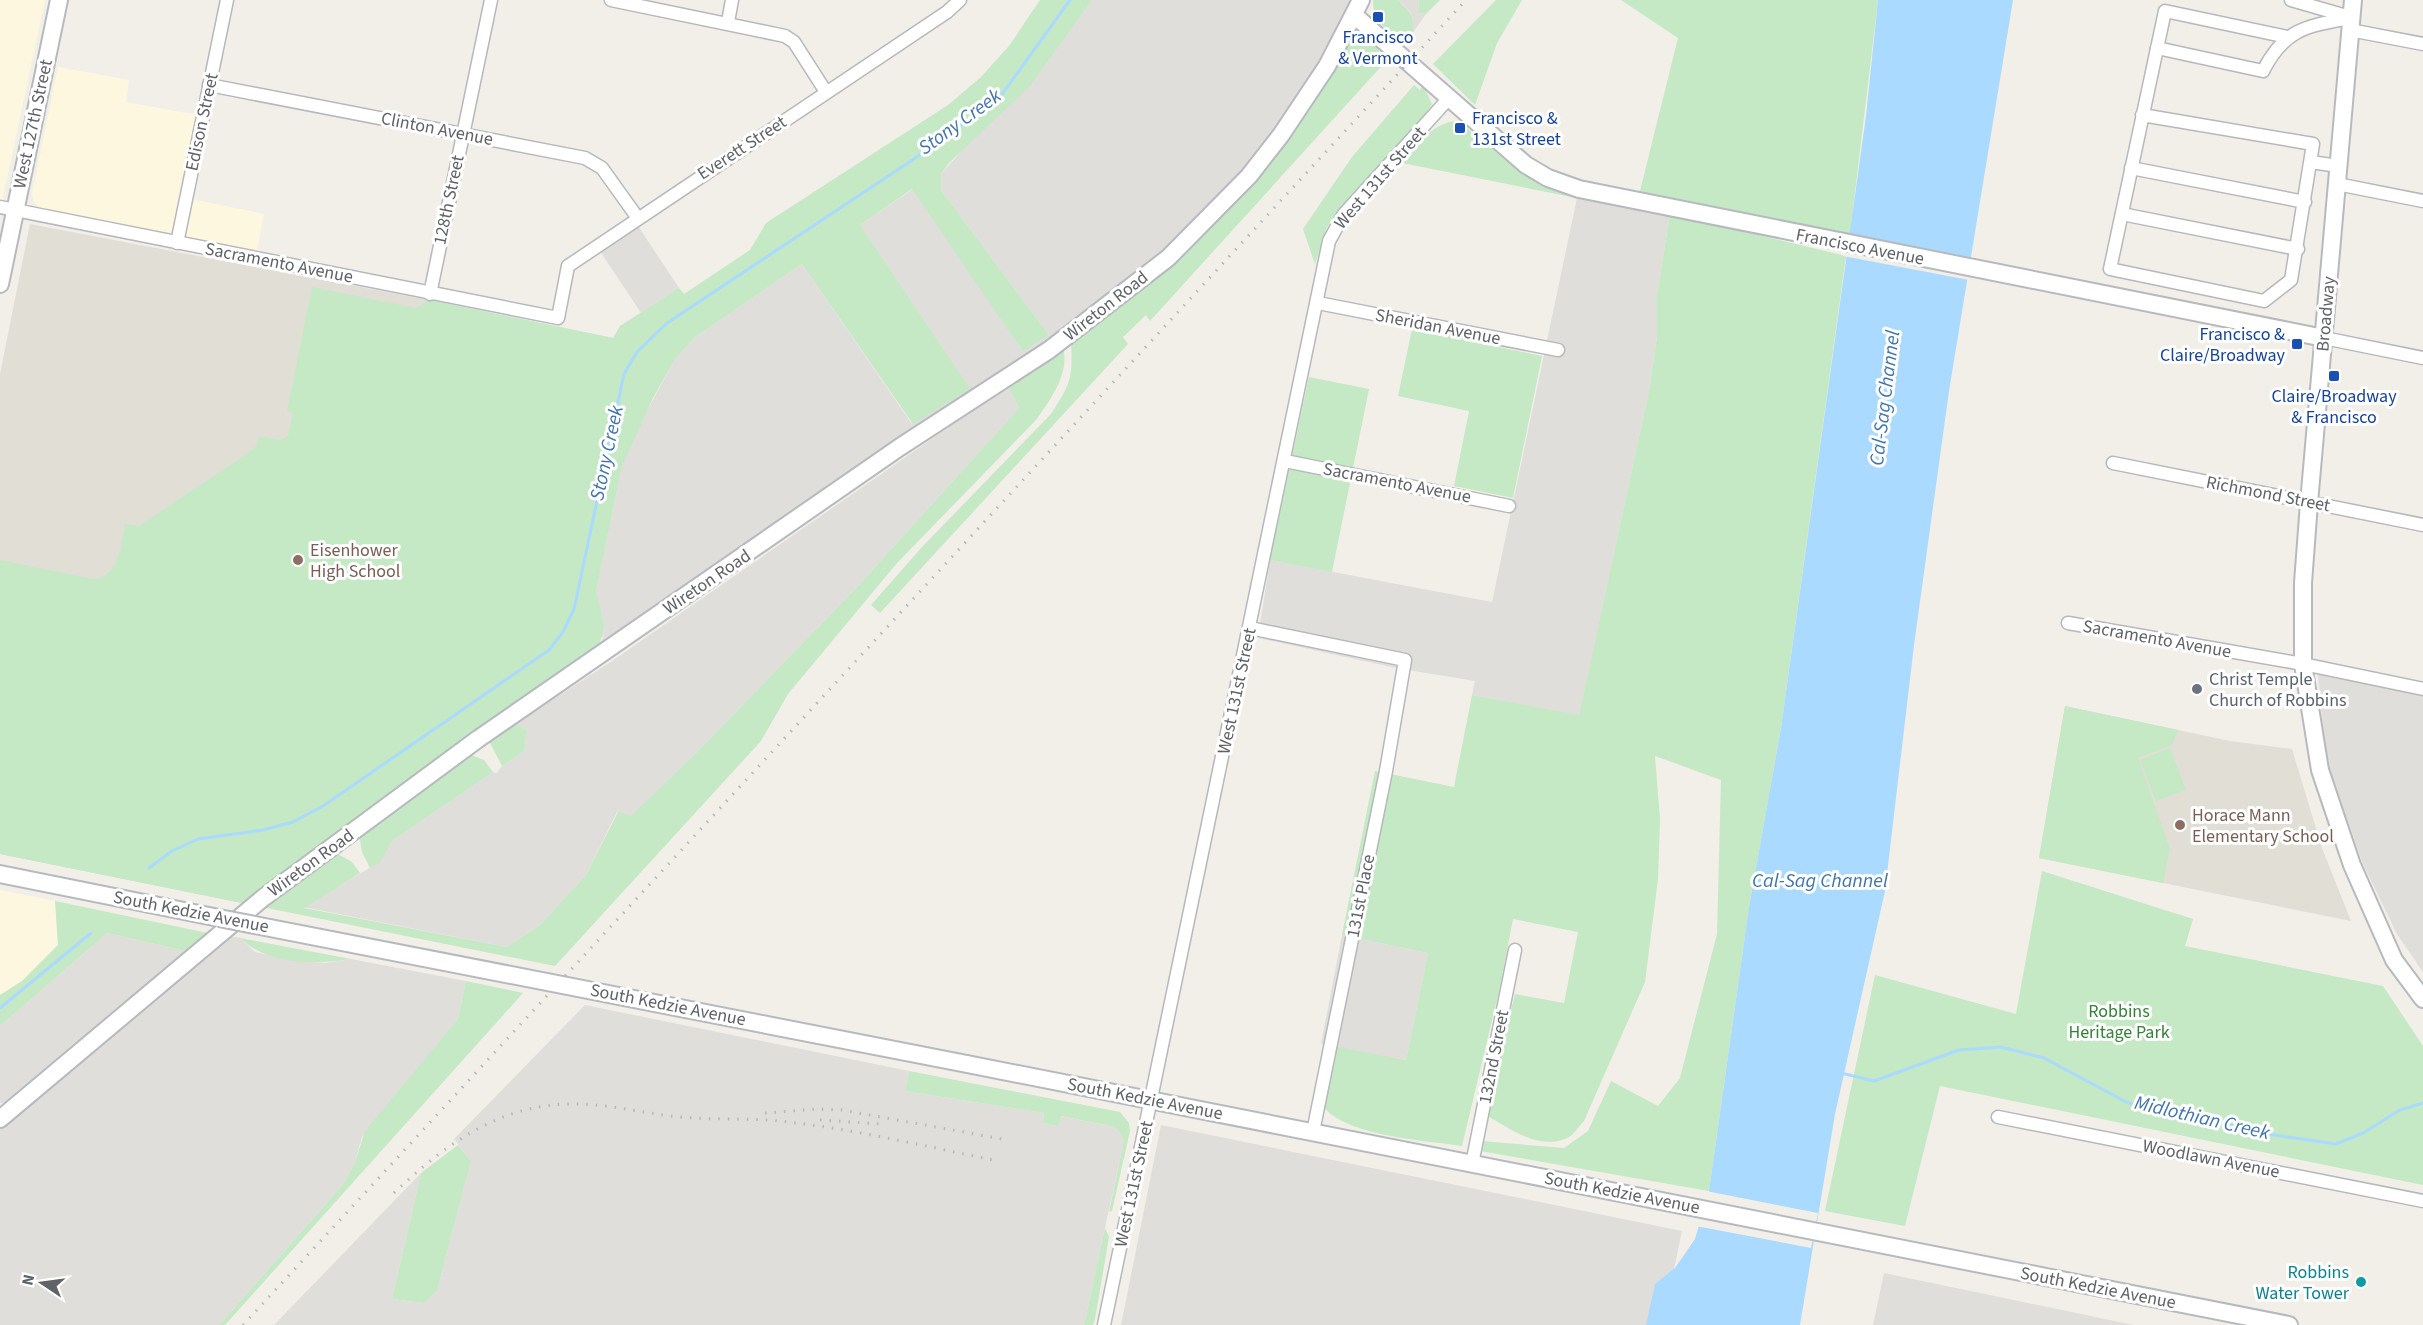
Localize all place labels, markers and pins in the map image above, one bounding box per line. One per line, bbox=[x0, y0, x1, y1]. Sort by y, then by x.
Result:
marker: Francisco & Vermont bbox=[1371, 10, 1385, 24]
place label: Francisco & Vermont bbox=[1338, 25, 1418, 71]
place label: Francisco & 131st Street bbox=[1472, 106, 1561, 152]
marker: Francisco & 131st Street bbox=[1453, 121, 1467, 135]
place label: Francisco & Claire/Broadway bbox=[2160, 322, 2286, 368]
marker: Francisco & Claire/Broadway bbox=[2290, 337, 2304, 351]
marker: Claire/Broadway & Francisco bbox=[2327, 369, 2341, 383]
place label: Claire/Broadway & Francisco bbox=[2271, 384, 2397, 430]
place label: Eisenhower High School bbox=[310, 538, 400, 584]
marker: Eisenhower High School bbox=[291, 553, 305, 567]
place label: Christ Temple Church of Robbins bbox=[2209, 667, 2347, 713]
marker: Christ Temple Church of Robbins bbox=[2190, 682, 2204, 696]
place label: Horace Mann Elementary School bbox=[2192, 803, 2334, 849]
marker: Horace Mann Elementary School bbox=[2173, 818, 2187, 832]
place label: Robbins Water Tower bbox=[2256, 1260, 2350, 1306]
marker: Robbins Water Tower bbox=[2354, 1275, 2368, 1289]

